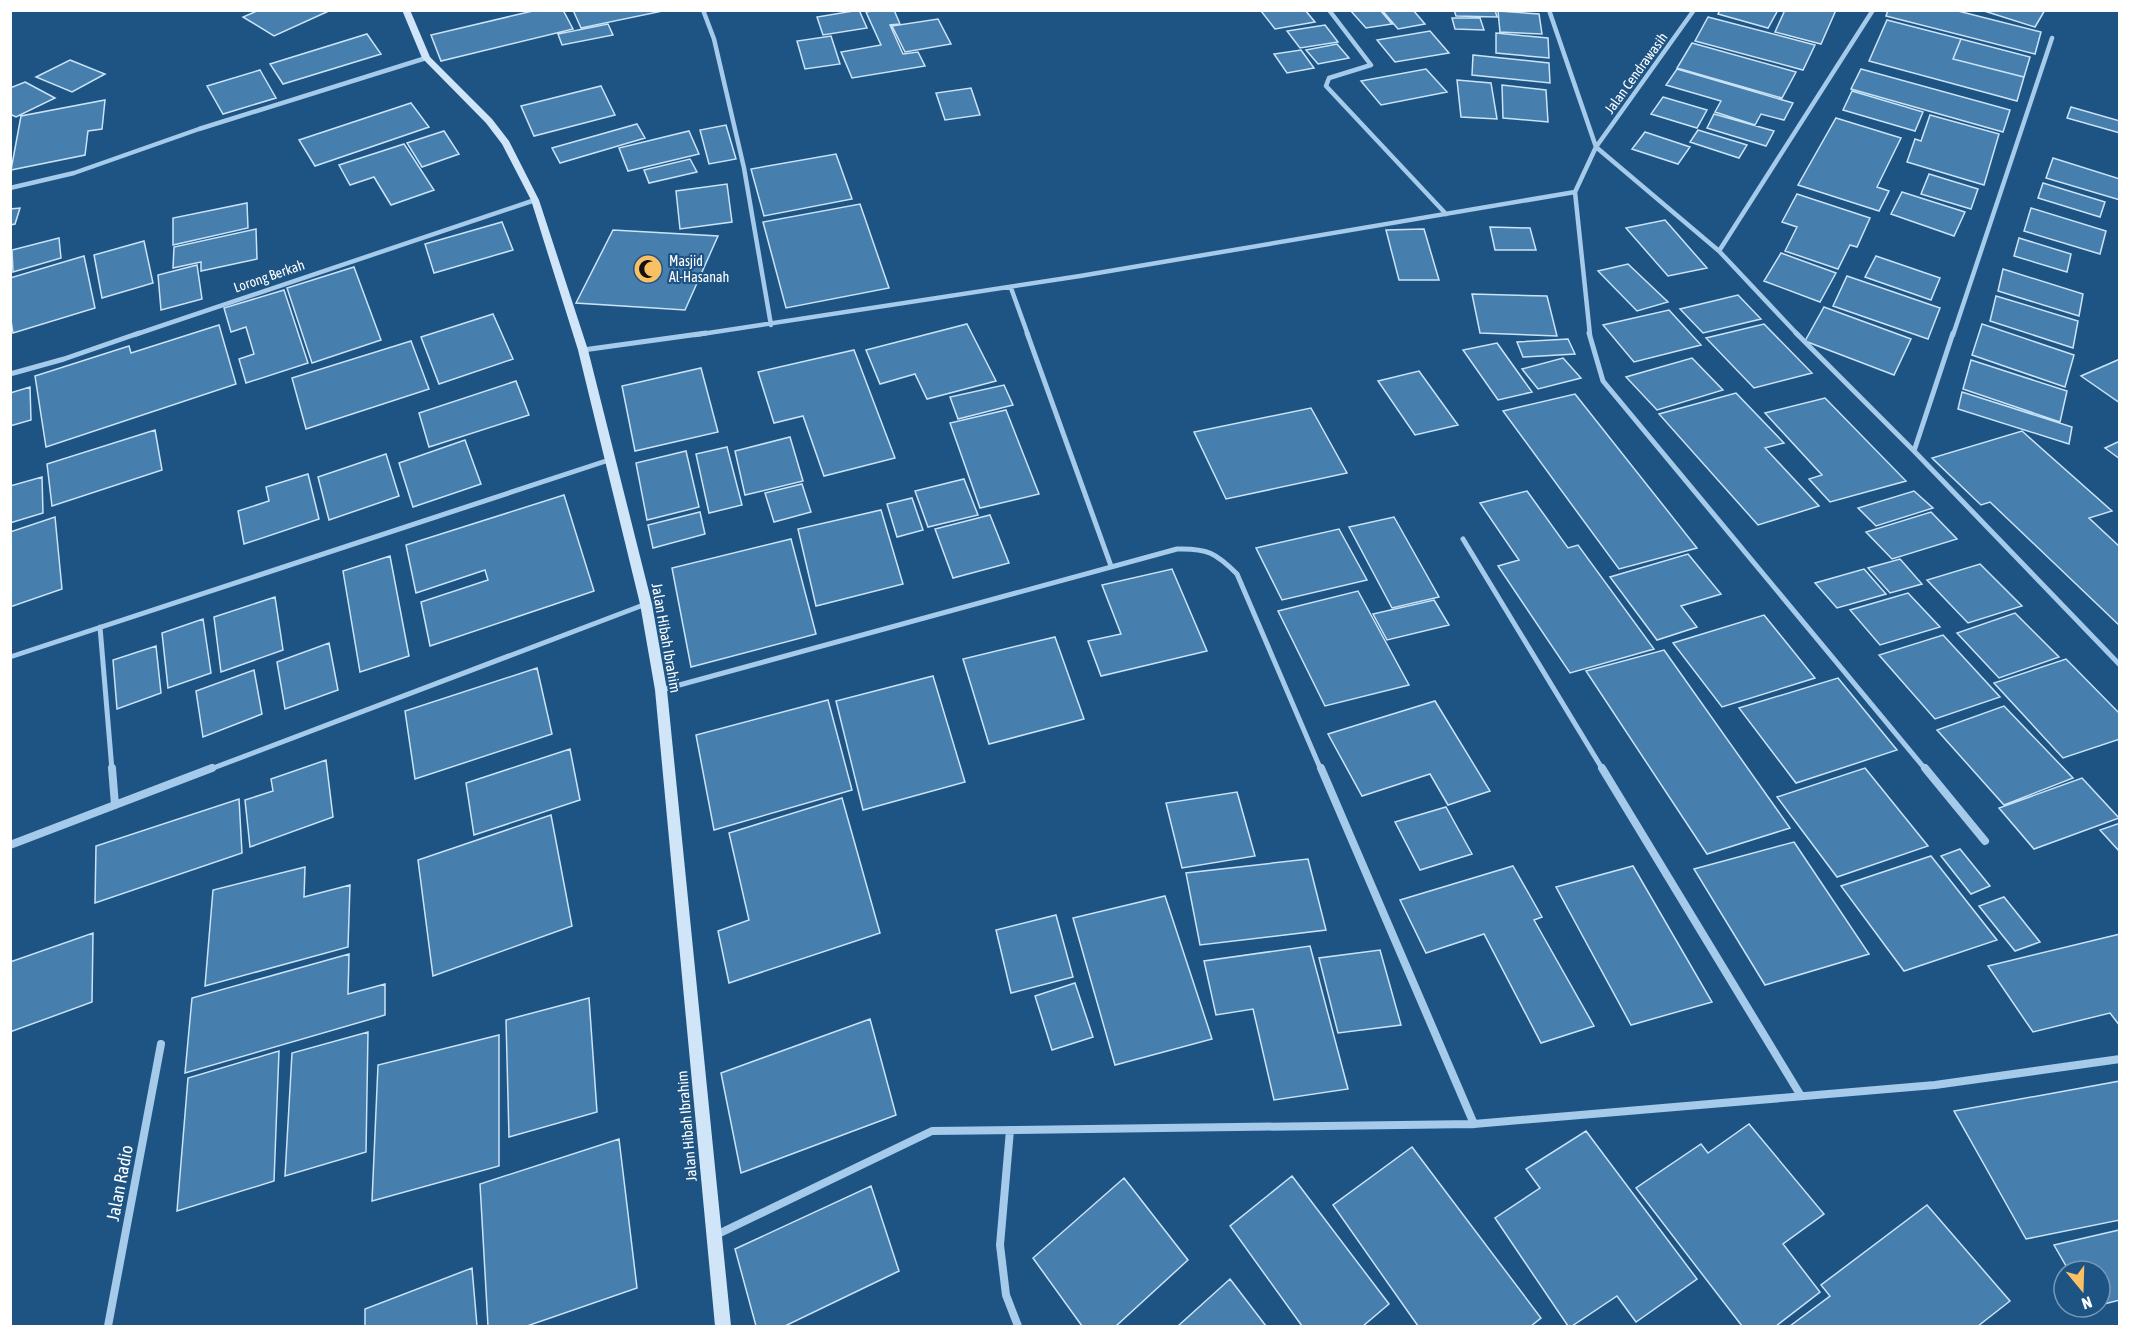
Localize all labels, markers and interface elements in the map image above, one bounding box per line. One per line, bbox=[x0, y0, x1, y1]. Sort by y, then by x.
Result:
street label: Jalan Cendrawasih bbox=[1601, 29, 1671, 117]
mosque icon: Masjid Al-Hasanah bbox=[632, 253, 664, 285]
place label: Masjid Al-Hasanah bbox=[669, 253, 729, 285]
street label: Lorong Berkah bbox=[231, 256, 307, 296]
street label: Jalan Hibah Ibrahim bbox=[648, 582, 685, 694]
street label: Jalan Hibah Ibrahim bbox=[673, 1070, 700, 1182]
street label: Jalan Radio bbox=[102, 1143, 137, 1223]
north arrow bbox=[2052, 1259, 2112, 1319]
text: N bbox=[2079, 1293, 2094, 1313]

